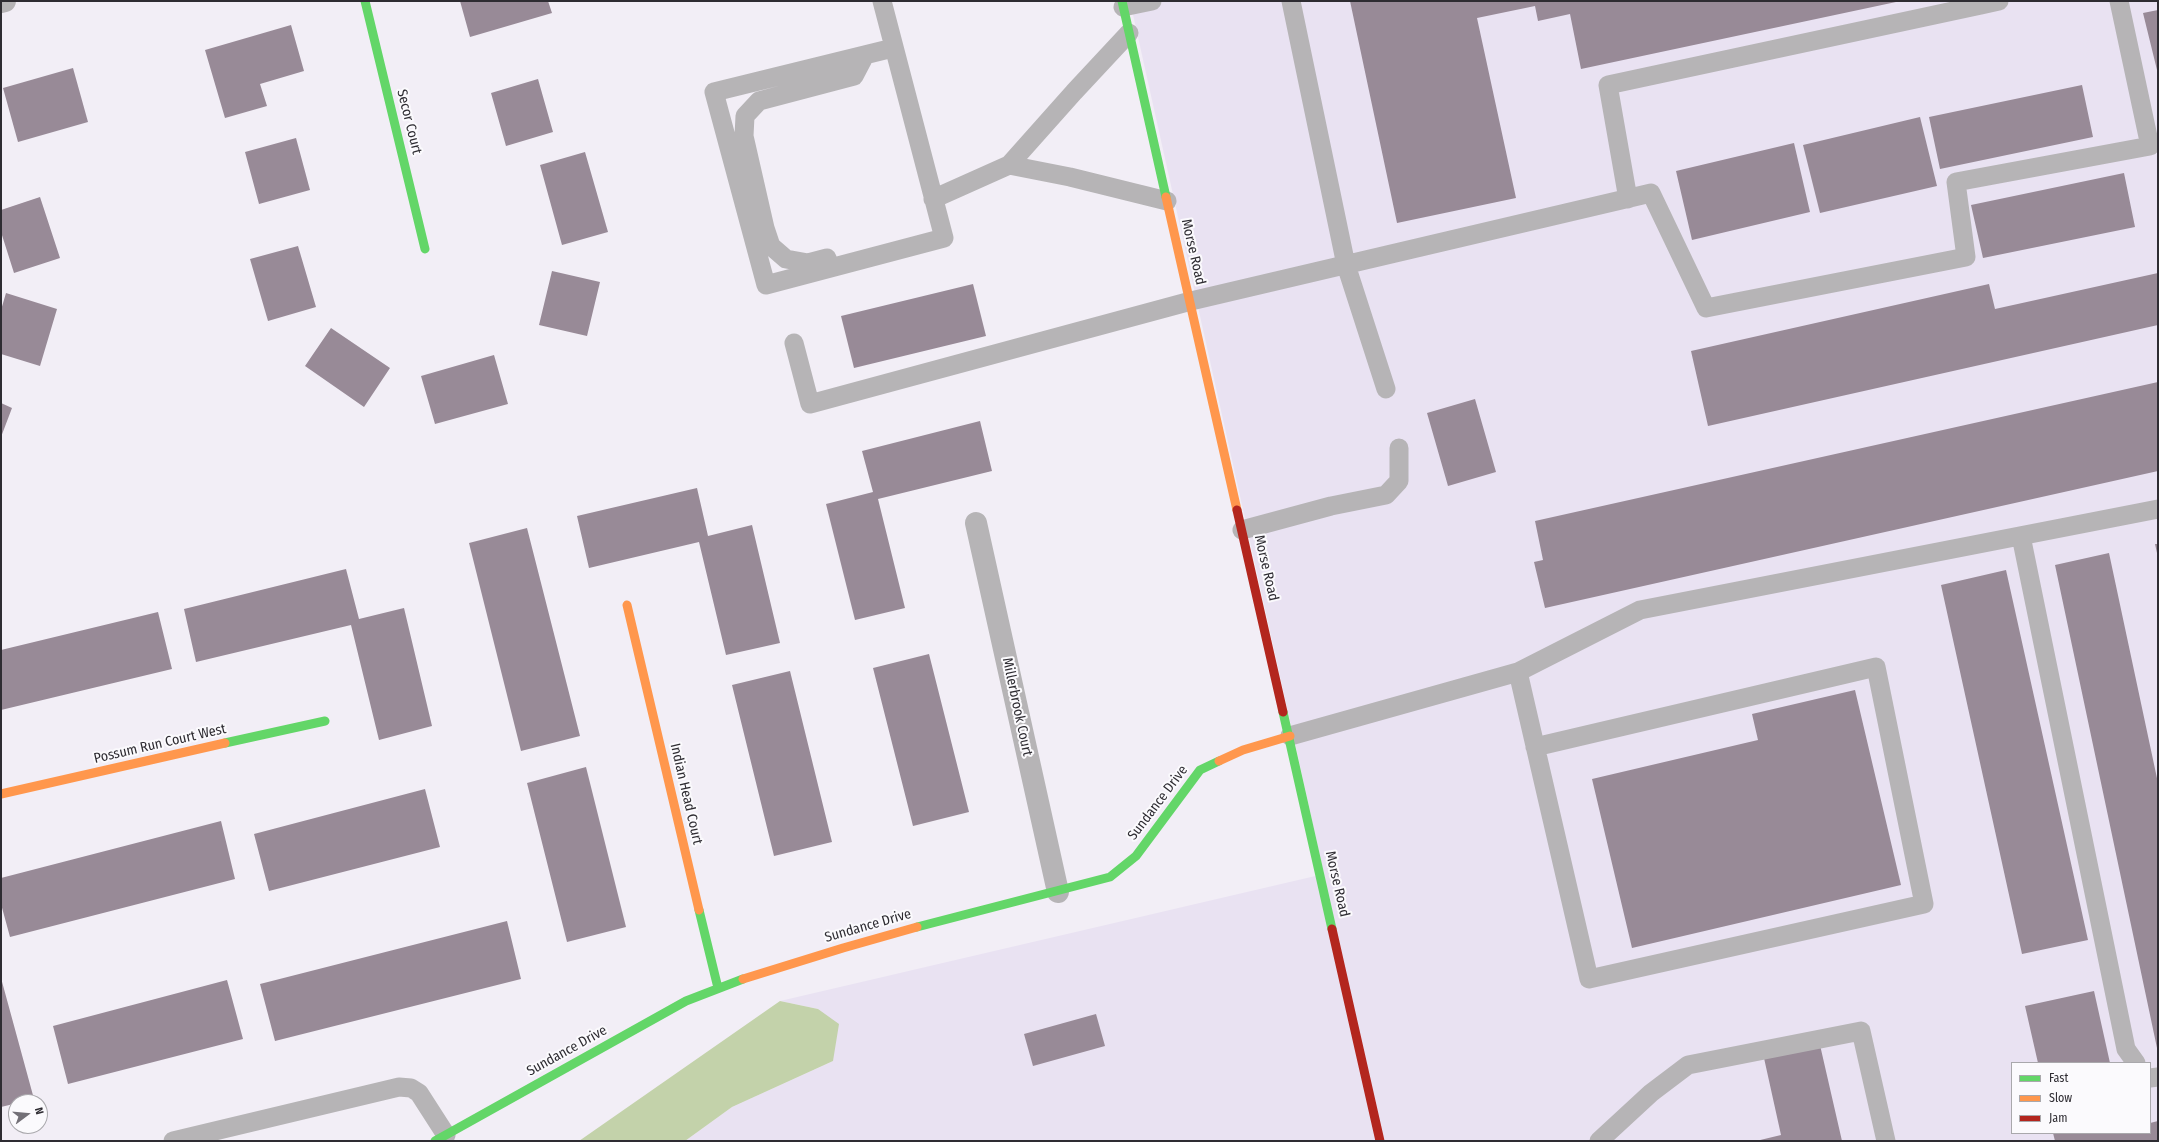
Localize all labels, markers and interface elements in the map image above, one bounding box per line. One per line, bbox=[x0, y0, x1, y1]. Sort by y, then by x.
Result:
street label: Secor Court bbox=[393, 88, 425, 156]
street label: Morse Road bbox=[1177, 217, 1209, 287]
street label: Morse Road bbox=[1250, 533, 1282, 603]
street label: Millerbrook Court bbox=[998, 656, 1036, 758]
street label: Possum Run Court West bbox=[92, 721, 228, 767]
street label: Indian Head Court bbox=[666, 742, 706, 846]
street label: Sundance Drive bbox=[1125, 762, 1191, 844]
street label: Morse Road bbox=[1321, 849, 1353, 919]
street label: Sundance Drive bbox=[823, 906, 913, 946]
street label: Sundance Drive bbox=[524, 1022, 610, 1080]
legend bbox=[2011, 1062, 2151, 1134]
text: Fast bbox=[2049, 1071, 2068, 1085]
text: Slow bbox=[2049, 1091, 2072, 1105]
north arrow bbox=[8, 1094, 48, 1134]
text: N bbox=[32, 1106, 46, 1116]
text: Jam bbox=[2049, 1111, 2067, 1125]

